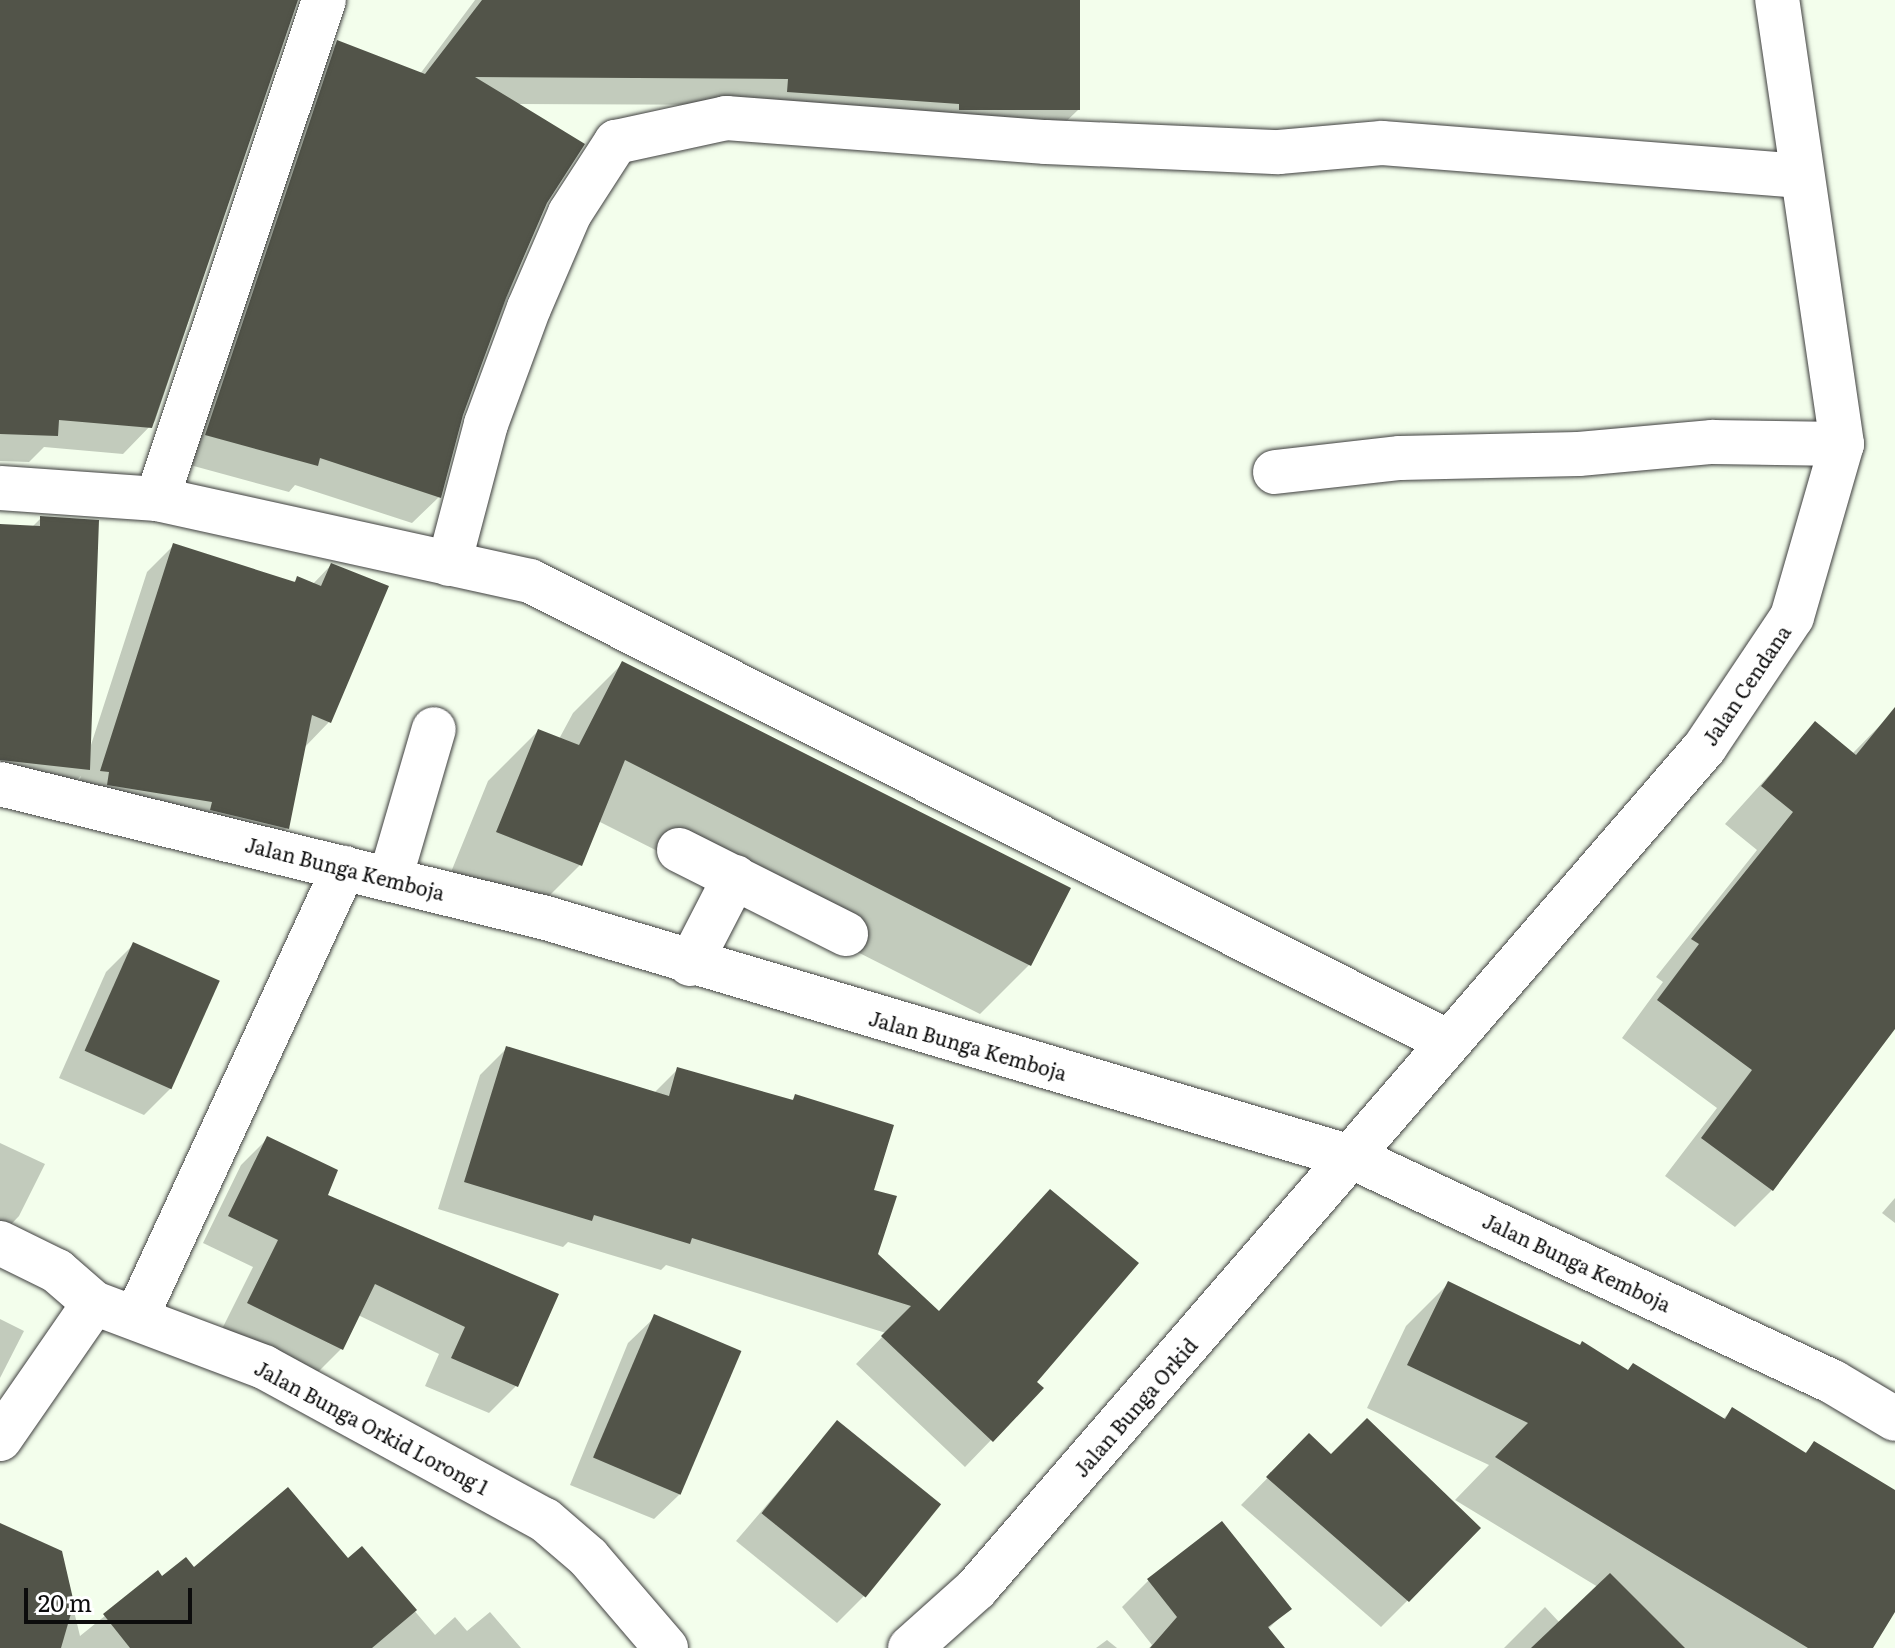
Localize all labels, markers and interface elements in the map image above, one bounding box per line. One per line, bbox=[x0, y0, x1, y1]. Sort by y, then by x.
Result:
street label: Jalan Cendana bbox=[1697, 620, 1795, 750]
street label: Jalan Bunga Kemboja bbox=[243, 832, 447, 904]
street label: Jalan Bunga Kemboja bbox=[866, 1005, 1070, 1085]
street label: Jalan Bunga Kemboja bbox=[1479, 1208, 1675, 1316]
street label: Jalan Bunga Orkid bbox=[1068, 1333, 1202, 1481]
street label: Jalan Bunga Orkid Lorong 1 bbox=[251, 1355, 493, 1499]
scale bar bbox=[28, 1572, 196, 1622]
text: 20 m bbox=[38, 1584, 92, 1619]

